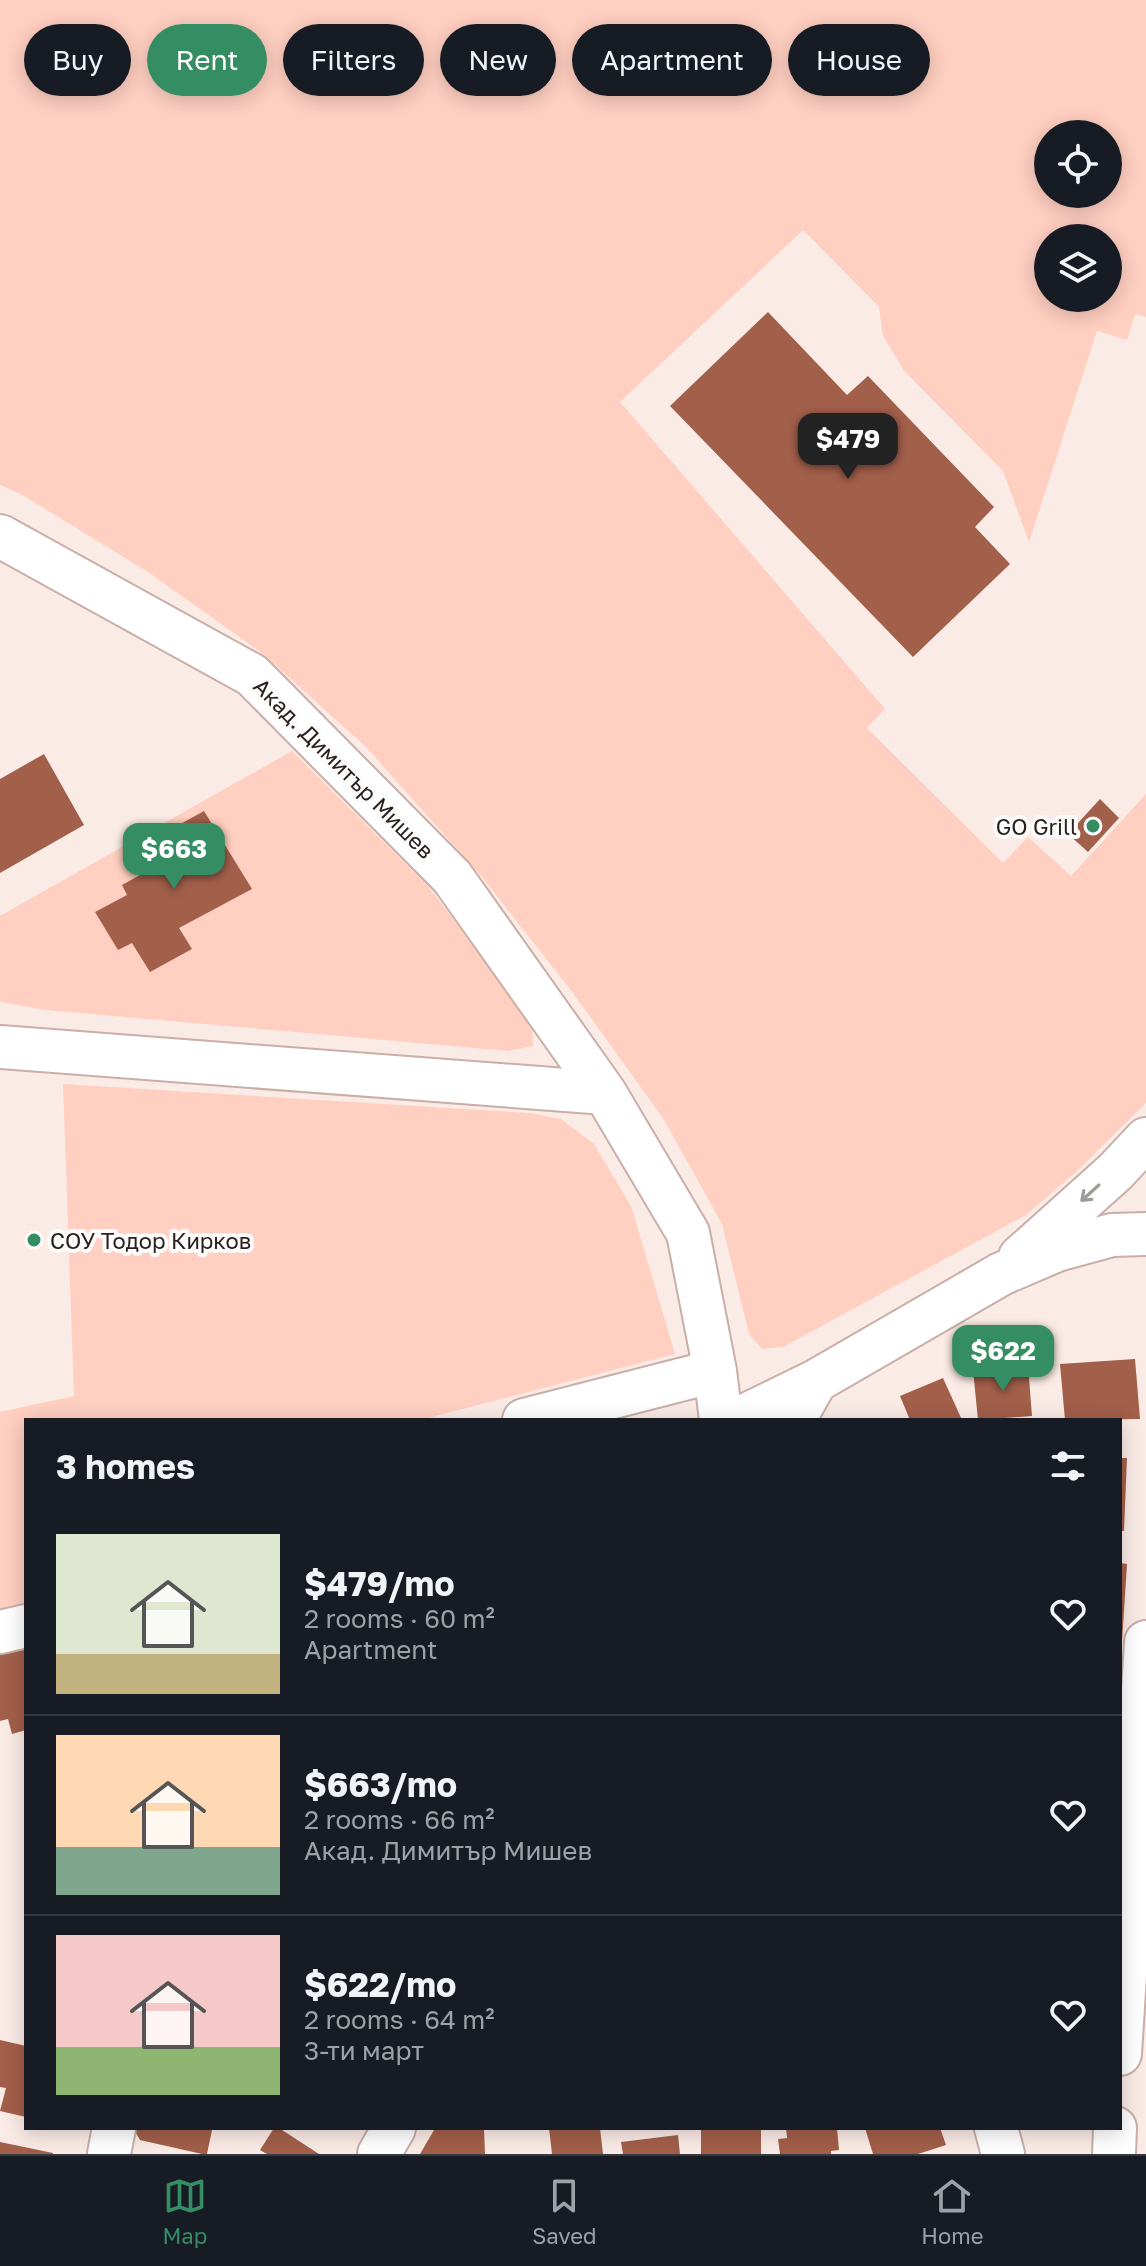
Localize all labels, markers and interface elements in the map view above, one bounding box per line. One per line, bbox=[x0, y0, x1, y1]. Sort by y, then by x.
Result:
chip: Buy bbox=[24, 24, 131, 96]
chip: Rent bbox=[147, 24, 267, 96]
chip: Filters bbox=[283, 24, 424, 96]
chip: New bbox=[440, 24, 556, 96]
chip: Apartment bbox=[572, 24, 772, 96]
chip: House bbox=[788, 24, 930, 96]
map controls bbox=[1034, 120, 1122, 312]
button: locate bbox=[1034, 120, 1122, 208]
button: layers bbox=[1034, 224, 1122, 312]
pin: $479 bbox=[801, 413, 895, 481]
text: $479 bbox=[816, 423, 880, 454]
street label: Акад. Димитър Мишев bbox=[248, 672, 440, 864]
place label: GO Grill bbox=[996, 813, 1077, 840]
marker: GO Grill bbox=[1084, 817, 1102, 835]
pin: $663 bbox=[127, 823, 221, 891]
text: $663 bbox=[141, 833, 207, 864]
one-way arrow bbox=[1081, 1184, 1101, 1202]
place label: СОУ Тодор Кирков bbox=[50, 1227, 251, 1254]
marker: СОУ Тодор Кирков bbox=[25, 1231, 43, 1249]
pin: $622 bbox=[956, 1325, 1050, 1393]
text: $622 bbox=[970, 1335, 1036, 1366]
icon: filters bbox=[1046, 1444, 1090, 1488]
text: 3 homes bbox=[56, 1446, 195, 1486]
text: $479/mo bbox=[304, 1563, 455, 1603]
icon: home bbox=[120, 1566, 216, 1662]
icon: heart bbox=[1046, 1592, 1090, 1636]
text: 2 rooms · 60 m² bbox=[304, 1603, 495, 1634]
text: Apartment bbox=[304, 1634, 437, 1665]
text: $663/mo bbox=[304, 1764, 457, 1804]
icon: home bbox=[120, 1767, 216, 1863]
icon: heart bbox=[1046, 1793, 1090, 1837]
text: 2 rooms · 66 m² bbox=[304, 1804, 495, 1835]
text: Акад. Димитър Мишев bbox=[304, 1835, 592, 1866]
text: $622/mo bbox=[304, 1964, 456, 2004]
icon: home bbox=[120, 1967, 216, 2063]
icon: heart bbox=[1046, 1993, 1090, 2037]
text: 2 rooms · 64 m² bbox=[304, 2004, 495, 2035]
text: 3-ти март bbox=[304, 2035, 424, 2066]
tab: Map bbox=[162, 2174, 207, 2249]
tab: Saved bbox=[532, 2174, 596, 2249]
tab: Home bbox=[921, 2174, 984, 2249]

